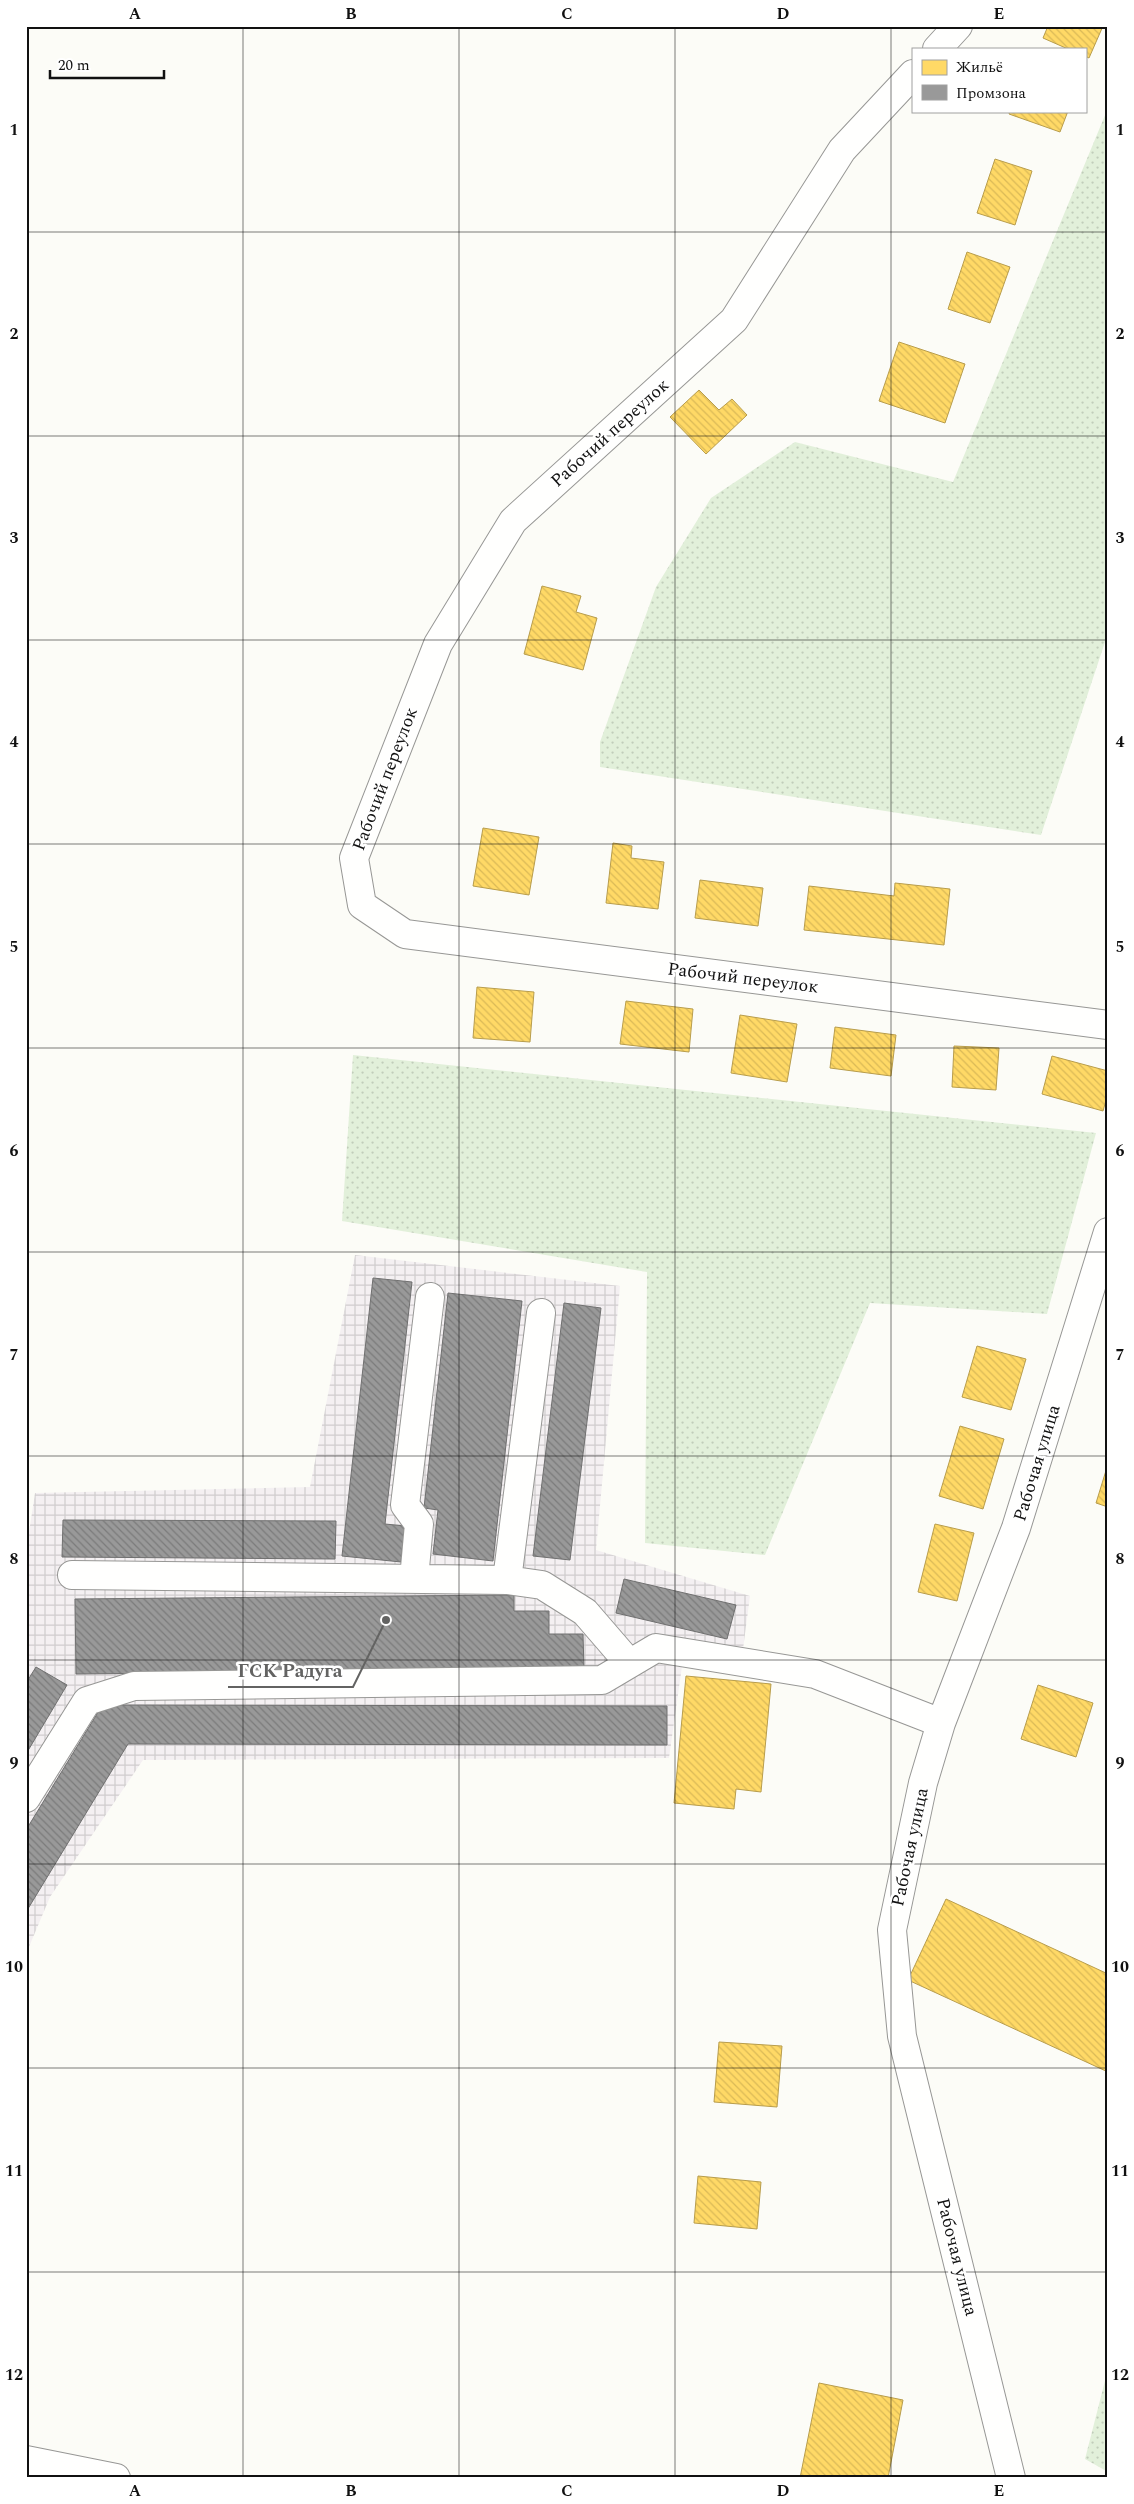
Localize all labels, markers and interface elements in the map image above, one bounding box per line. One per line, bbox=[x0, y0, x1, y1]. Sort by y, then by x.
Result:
text: A bbox=[129, 2, 142, 26]
text: B bbox=[345, 2, 357, 26]
text: C bbox=[561, 2, 573, 26]
text: D bbox=[777, 2, 790, 26]
text: E bbox=[994, 2, 1004, 26]
scale bar bbox=[50, 48, 164, 80]
legend bbox=[912, 48, 1086, 112]
text: 20 m bbox=[58, 54, 90, 77]
text: Жильё bbox=[956, 56, 1003, 79]
text: Промзона bbox=[956, 82, 1027, 105]
text: 1 bbox=[10, 118, 18, 142]
text: 1 bbox=[1116, 118, 1124, 142]
text: 2 bbox=[10, 322, 19, 346]
text: 2 bbox=[1116, 322, 1125, 346]
street label: Рабочий переулок bbox=[545, 372, 675, 494]
text: 3 bbox=[10, 526, 19, 550]
text: 3 bbox=[1116, 526, 1125, 550]
street label: Рабочий переулок bbox=[345, 703, 425, 855]
text: 4 bbox=[10, 730, 19, 754]
text: 4 bbox=[1116, 730, 1125, 754]
text: 5 bbox=[10, 935, 18, 959]
text: 5 bbox=[1116, 935, 1124, 959]
street label: Рабочий переулок bbox=[666, 955, 820, 1001]
text: 6 bbox=[10, 1139, 19, 1163]
text: 6 bbox=[1116, 1139, 1125, 1163]
text: 7 bbox=[10, 1343, 19, 1367]
text: 7 bbox=[1116, 1343, 1125, 1367]
street label: Рабочая улица bbox=[1006, 1401, 1068, 1525]
text: 8 bbox=[10, 1547, 19, 1571]
text: 8 bbox=[1116, 1547, 1125, 1571]
callout: ГСК Радуга bbox=[228, 1653, 353, 1687]
text: ГСК Радуга bbox=[237, 1657, 343, 1686]
text: 9 bbox=[10, 1751, 19, 1775]
text: 9 bbox=[1116, 1751, 1125, 1775]
street label: Рабочая улица bbox=[884, 1785, 936, 1909]
text: 10 bbox=[5, 1955, 23, 1979]
text: 10 bbox=[1111, 1955, 1129, 1979]
text: 11 bbox=[5, 2159, 23, 2183]
text: 11 bbox=[1111, 2159, 1129, 2183]
street label: Рабочая улица bbox=[929, 2195, 985, 2319]
text: 12 bbox=[5, 2363, 23, 2387]
text: 12 bbox=[1111, 2363, 1129, 2387]
text: A bbox=[129, 2479, 142, 2503]
text: B bbox=[345, 2479, 357, 2503]
text: C bbox=[561, 2479, 573, 2503]
text: D bbox=[777, 2479, 790, 2503]
text: E bbox=[994, 2479, 1004, 2503]

